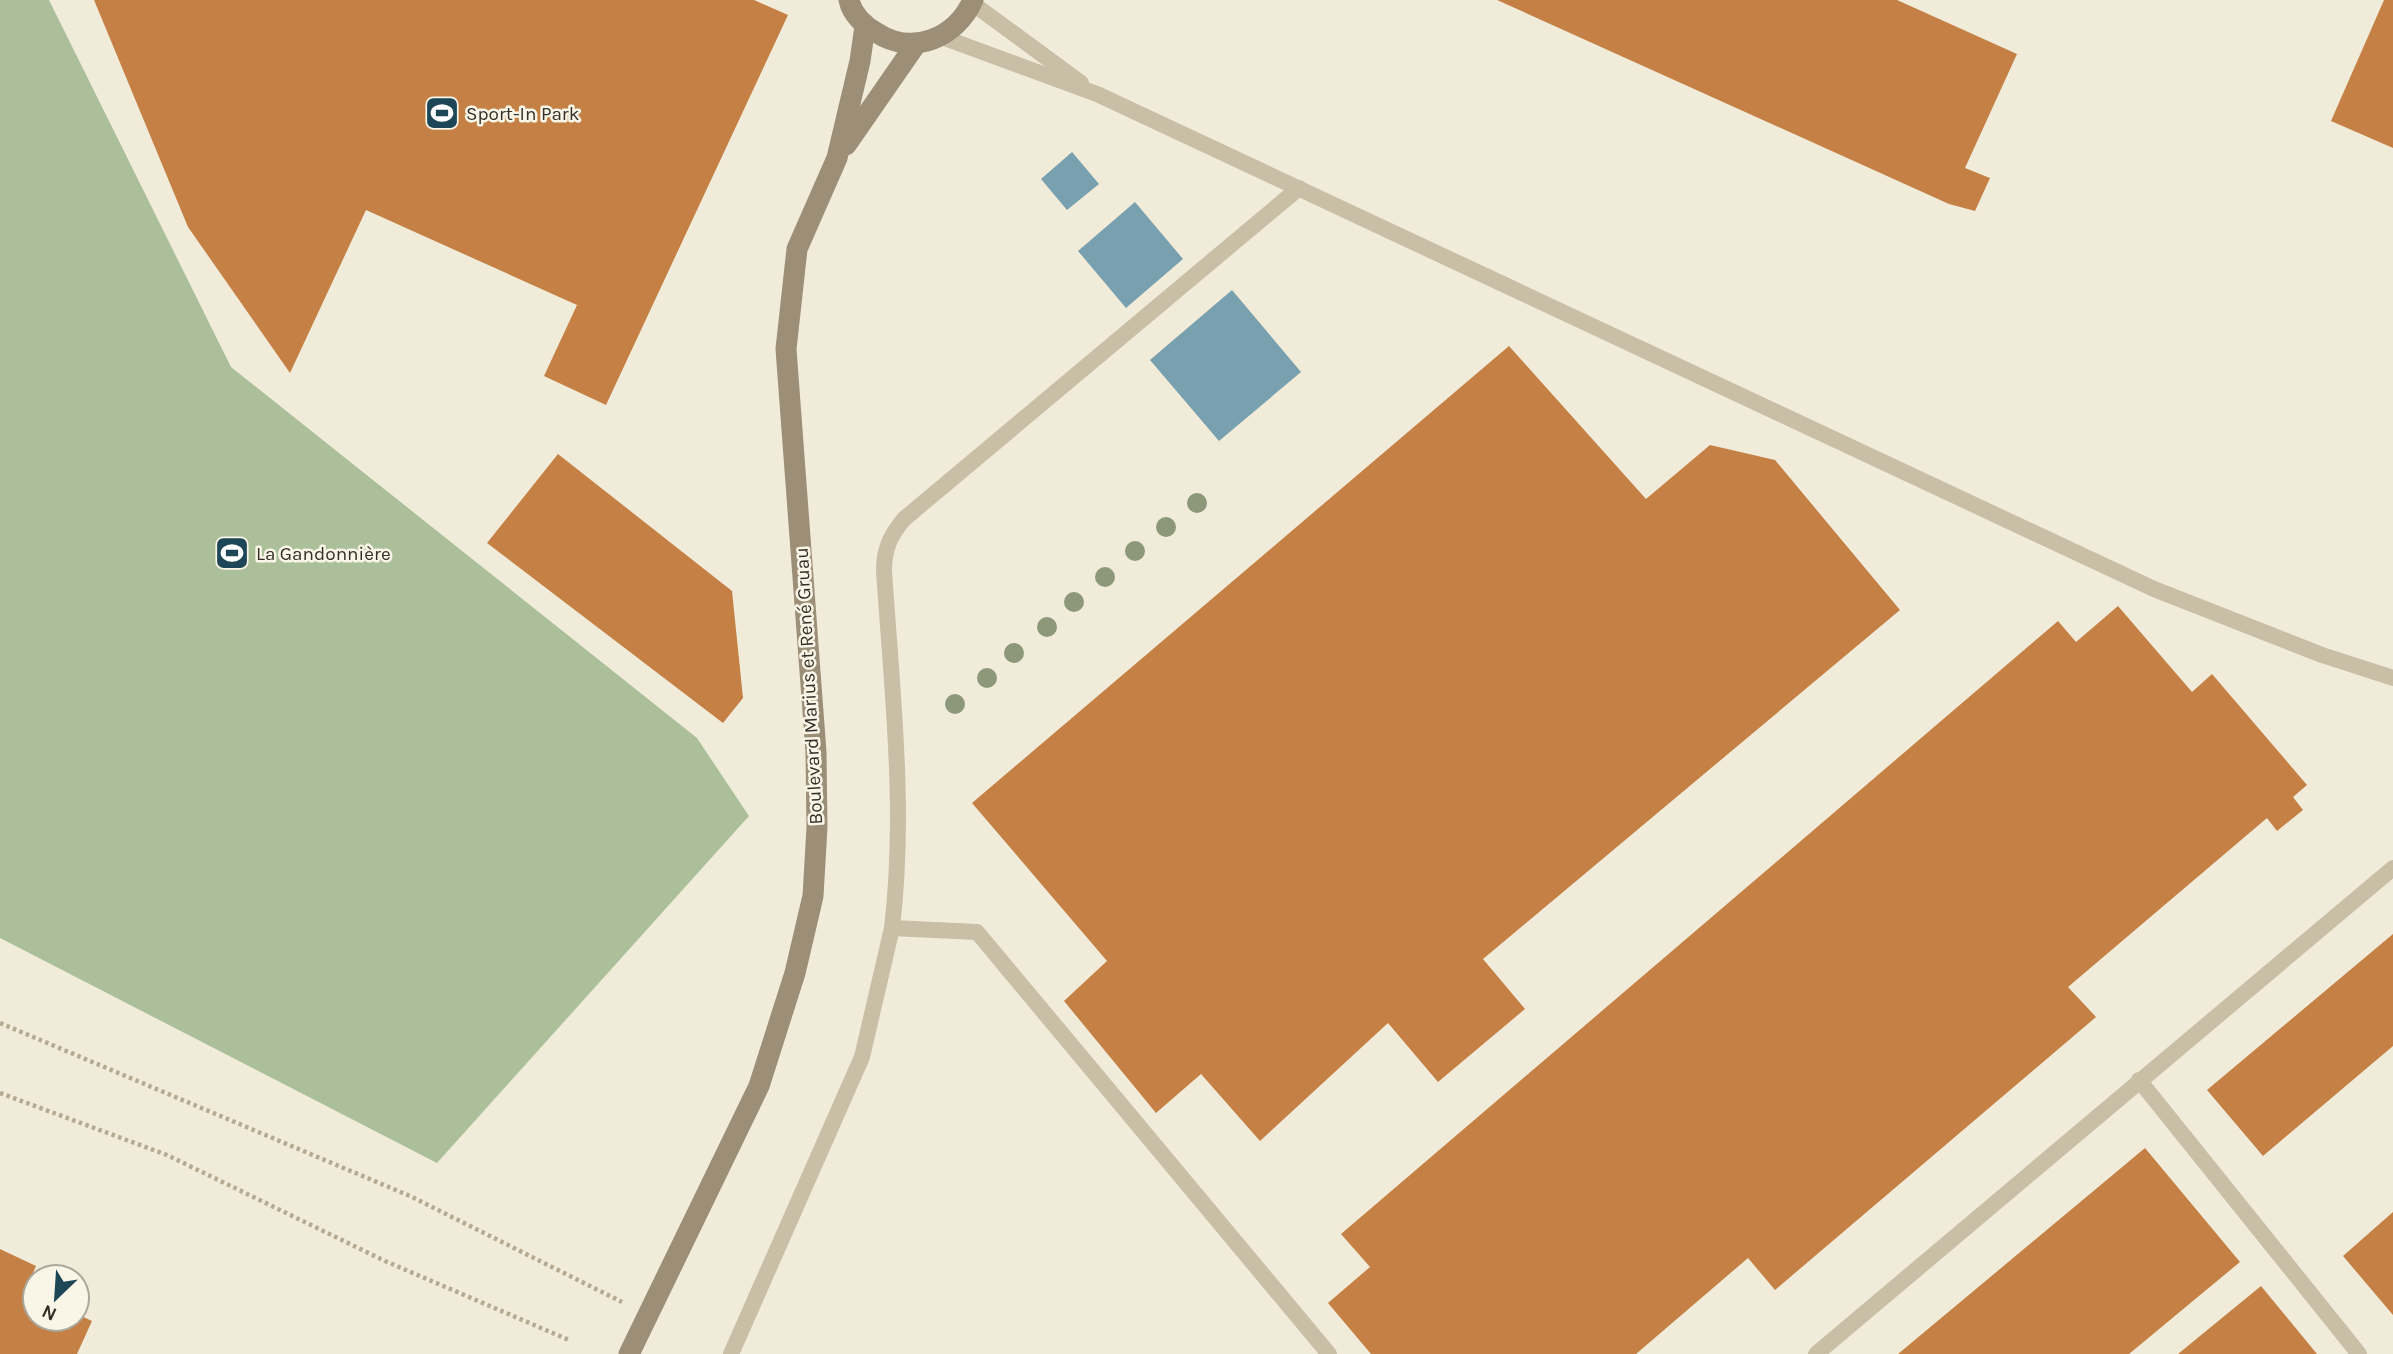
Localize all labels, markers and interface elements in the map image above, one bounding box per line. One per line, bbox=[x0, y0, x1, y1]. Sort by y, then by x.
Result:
sports icon: Sport-In Park bbox=[423, 94, 461, 132]
place label: Sport-In Park bbox=[466, 103, 580, 125]
sports icon: La Gandonnière bbox=[213, 534, 251, 572]
place label: La Gandonnière bbox=[256, 543, 391, 565]
street label: Boulevard Marius et René Gruau bbox=[791, 547, 827, 825]
north arrow bbox=[21, 1263, 91, 1333]
text: N bbox=[38, 1300, 60, 1325]

